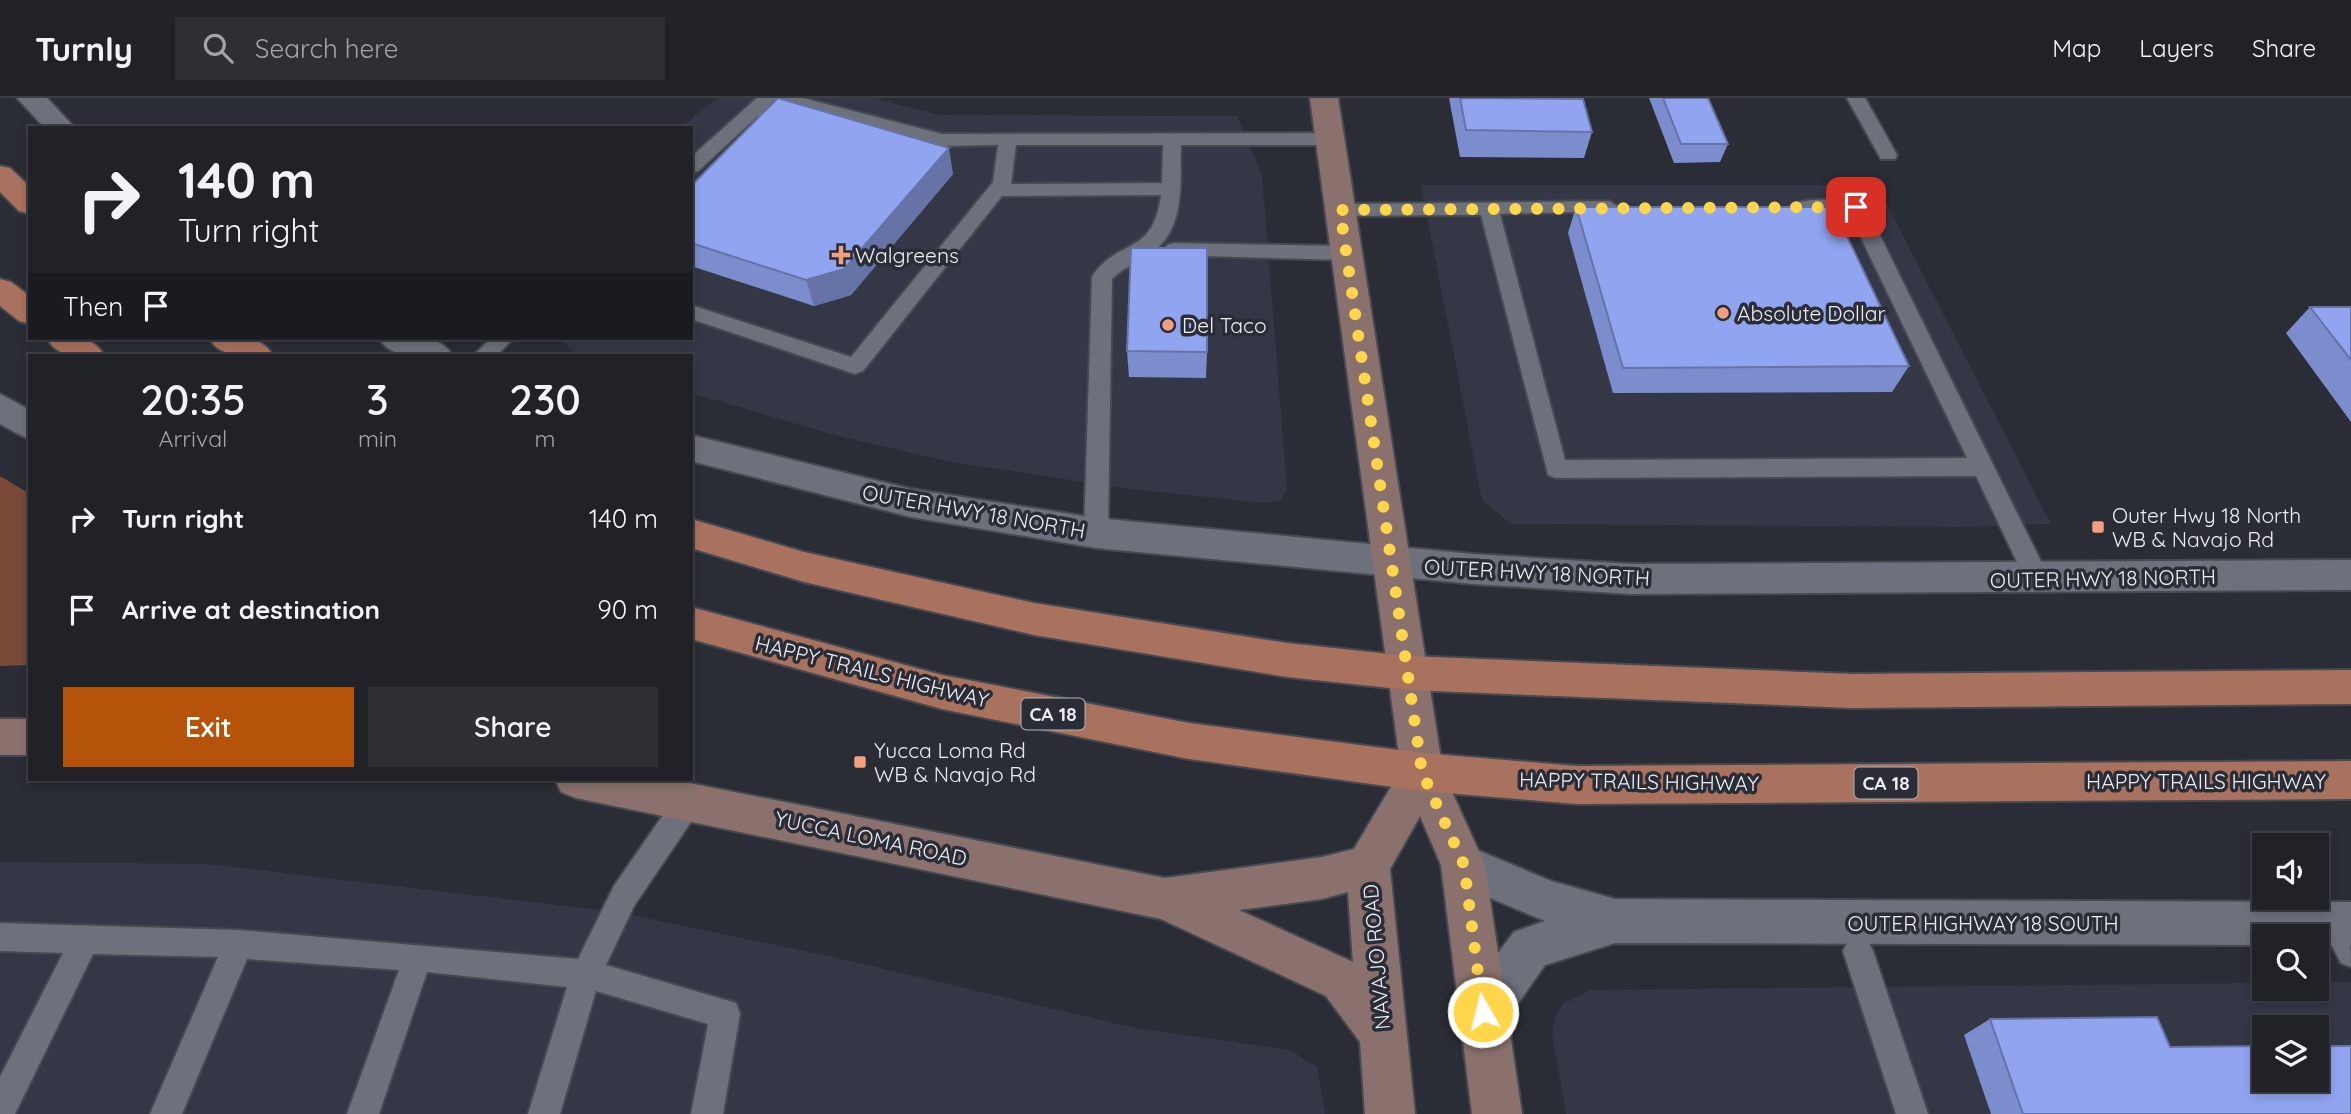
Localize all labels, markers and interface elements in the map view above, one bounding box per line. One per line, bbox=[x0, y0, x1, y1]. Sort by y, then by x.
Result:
search box bbox=[175, 17, 665, 80]
text: Turnly bbox=[35, 28, 133, 69]
icon: search bbox=[199, 29, 237, 67]
text: Search here bbox=[255, 32, 398, 65]
text: Map bbox=[2052, 33, 2101, 63]
text: Layers bbox=[2139, 33, 2214, 63]
text: Share bbox=[2252, 33, 2316, 63]
text: 140 m bbox=[178, 149, 315, 210]
icon: right bbox=[63, 154, 154, 245]
pin bbox=[1826, 177, 1886, 237]
icon: arrive bbox=[1837, 188, 1875, 226]
text: Turn right bbox=[178, 210, 319, 250]
place label: Walgreens bbox=[855, 242, 959, 268]
marker: Walgreens bbox=[833, 247, 849, 263]
icon: arrive bbox=[137, 287, 175, 325]
text: Then bbox=[63, 290, 123, 323]
place label: Absolute Dollar bbox=[1737, 300, 1886, 326]
marker: Absolute Dollar bbox=[1715, 305, 1731, 321]
place label: Del Taco bbox=[1182, 312, 1267, 338]
marker: Del Taco bbox=[1160, 317, 1176, 333]
text: 20:35 bbox=[140, 373, 246, 426]
text: 3 bbox=[366, 373, 389, 426]
text: 230 bbox=[509, 373, 581, 426]
text: Arrival bbox=[159, 424, 227, 453]
text: min bbox=[358, 424, 397, 453]
text: m bbox=[535, 424, 556, 453]
street label: OUTER HWY 18 NORTH bbox=[860, 479, 1088, 543]
icon: right bbox=[63, 500, 101, 538]
text: Turn right bbox=[122, 502, 244, 535]
text: 140 m bbox=[589, 502, 658, 535]
place label: Outer Hwy 18 North WB & Navajo Rd bbox=[2112, 502, 2301, 552]
marker: Outer Hwy 18 North WB & Navajo Rd bbox=[2090, 519, 2106, 535]
street label: OUTER HWY 18 NORTH bbox=[1423, 553, 1651, 591]
street label: OUTER HWY 18 NORTH bbox=[1990, 563, 2216, 593]
icon: arrive bbox=[63, 591, 101, 629]
text: Arrive at destination bbox=[122, 593, 380, 626]
text: 90 m bbox=[597, 593, 658, 626]
street label: HAPPY TRAILS HIGHWAY bbox=[752, 629, 992, 713]
button: Exit bbox=[63, 687, 354, 767]
button: Share bbox=[368, 687, 658, 767]
road number: CA 18 bbox=[1021, 698, 1084, 730]
place label: Yucca Loma Rd WB & Navajo Rd bbox=[874, 737, 1036, 787]
marker: Yucca Loma Rd WB & Navajo Rd bbox=[852, 754, 868, 770]
street label: HAPPY TRAILS HIGHWAY bbox=[1519, 766, 1759, 796]
road number: CA 18 bbox=[1854, 768, 1918, 798]
street label: HAPPY TRAILS HIGHWAY bbox=[2086, 768, 2326, 794]
street label: YUCCA LOMA ROAD bbox=[773, 805, 969, 871]
map controls bbox=[2252, 833, 2329, 1092]
button: sound bbox=[2252, 833, 2329, 910]
street label: NAVAJO ROAD bbox=[1357, 883, 1395, 1031]
street label: OUTER HIGHWAY 18 SOUTH bbox=[1847, 910, 2119, 936]
button: search bbox=[2252, 924, 2329, 1001]
position arrow bbox=[1446, 975, 1520, 1049]
button: layers bbox=[2252, 1015, 2329, 1092]

